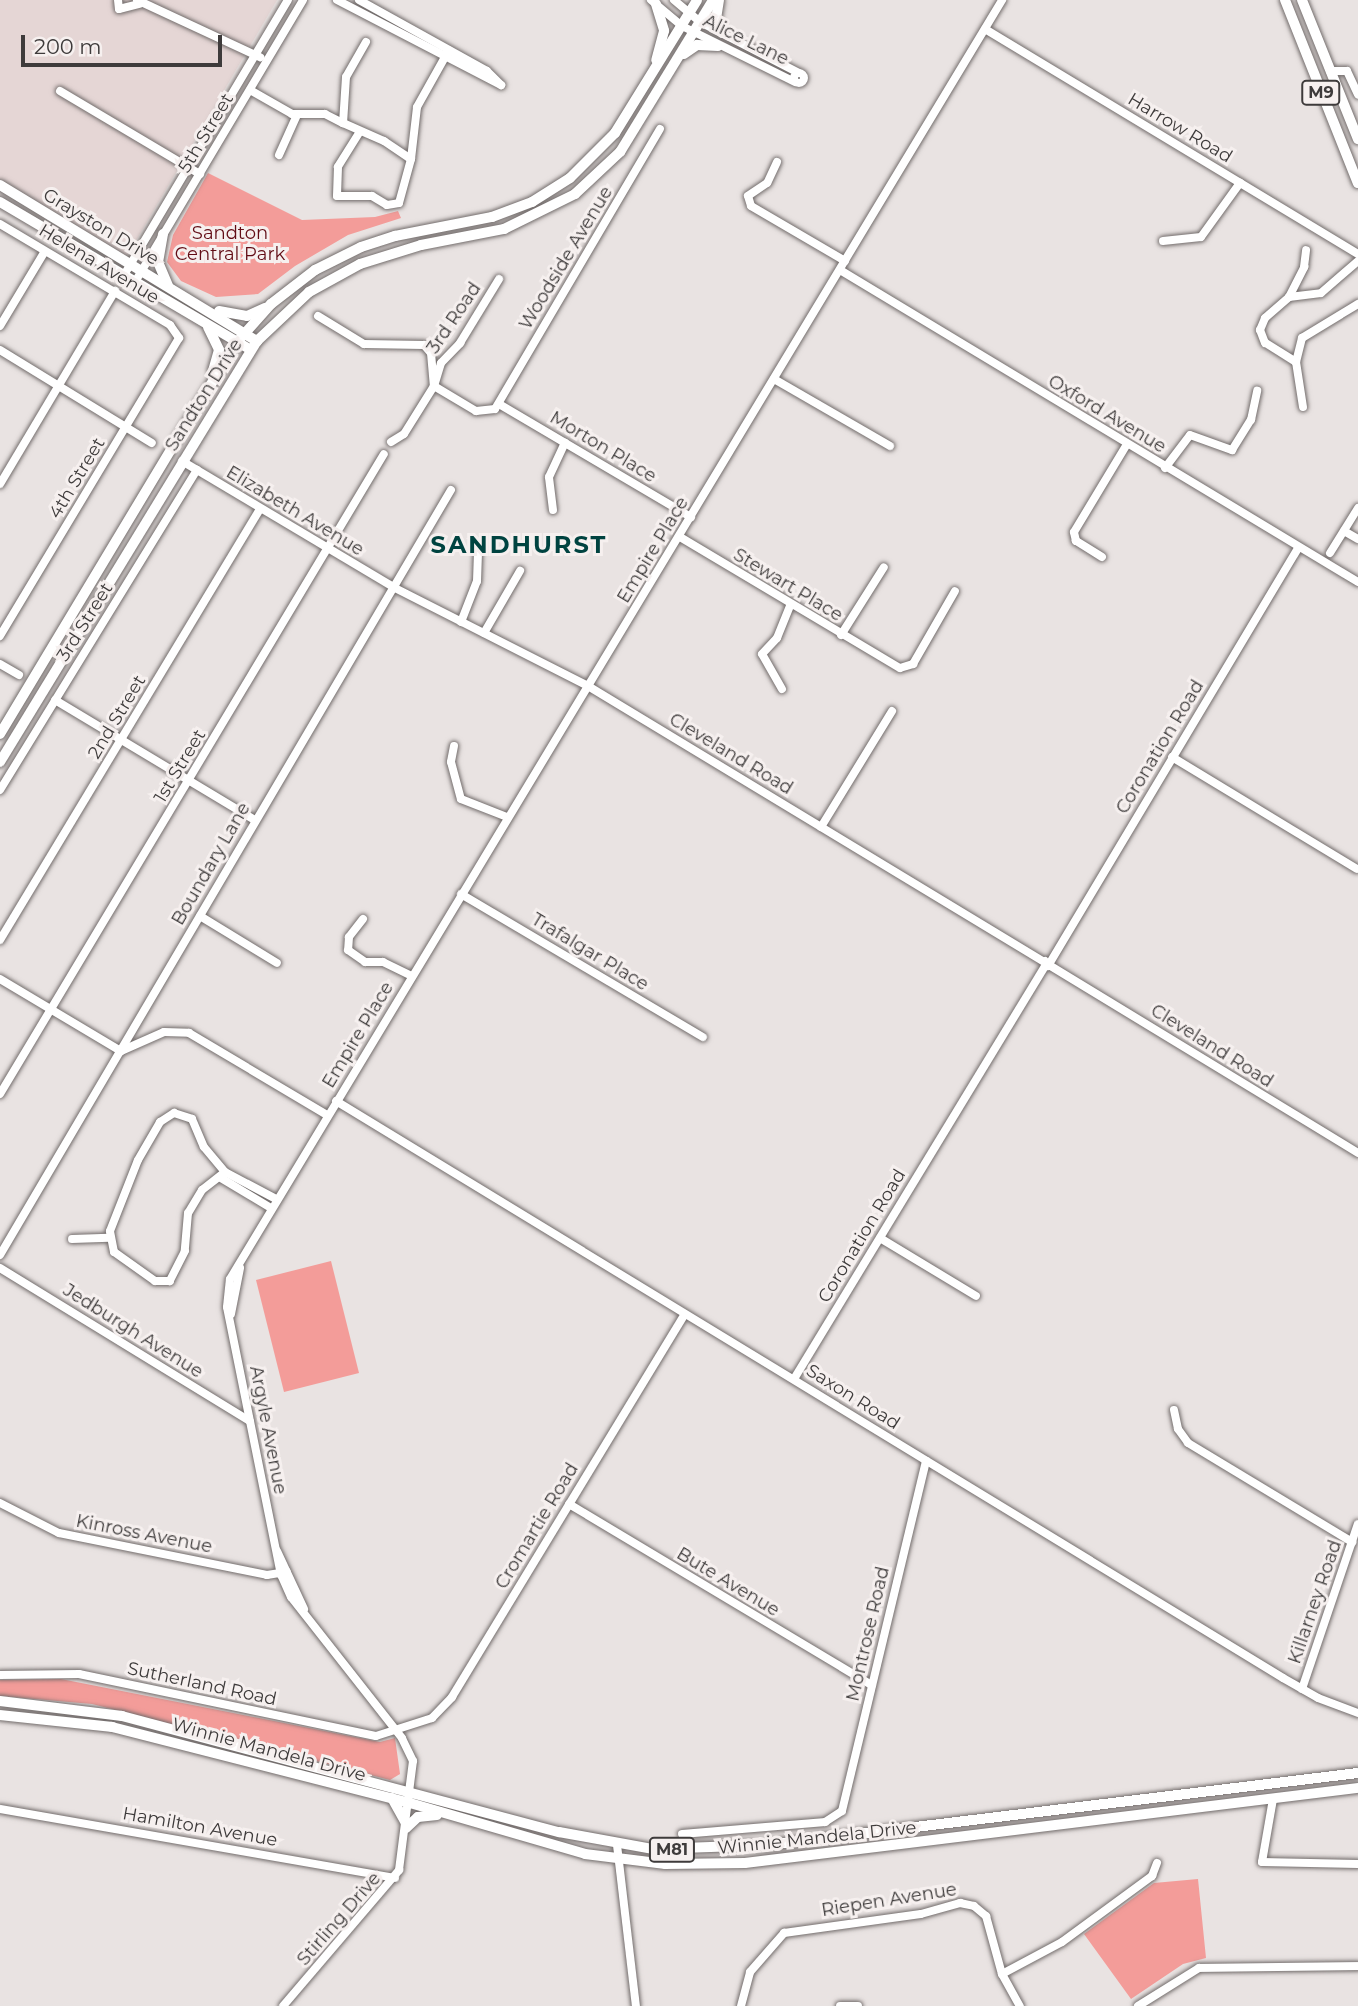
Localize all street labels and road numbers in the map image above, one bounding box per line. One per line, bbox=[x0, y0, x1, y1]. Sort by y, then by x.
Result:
street label: Alice Lane bbox=[700, 10, 792, 70]
road number: M9 bbox=[1300, 80, 1342, 106]
street label: Harrow Road bbox=[1124, 88, 1236, 168]
street label: 5th Street bbox=[174, 89, 238, 177]
street label: Woodside Avenue bbox=[515, 183, 617, 333]
street label: Grayston Drive bbox=[39, 184, 163, 270]
street label: Helena Avenue bbox=[35, 220, 163, 308]
street label: 3rd Road bbox=[422, 278, 486, 358]
street label: Sandton Drive bbox=[161, 335, 247, 455]
street label: Oxford Avenue bbox=[1044, 370, 1170, 458]
street label: Morton Place bbox=[546, 407, 660, 487]
street label: 4th Street bbox=[44, 434, 110, 522]
street label: Elizabeth Avenue bbox=[222, 461, 368, 561]
street label: Empire Place bbox=[613, 493, 693, 607]
street label: Stewart Place bbox=[729, 544, 847, 626]
street label: 3rd Street bbox=[52, 579, 118, 665]
street label: 2nd Street bbox=[84, 671, 150, 763]
street label: Coronation Road bbox=[1112, 676, 1208, 818]
street label: Cleveland Road bbox=[665, 709, 797, 799]
street label: 1st Street bbox=[150, 725, 210, 807]
street label: Boundary Lane bbox=[167, 799, 255, 929]
street label: Trafalgar Place bbox=[528, 909, 652, 995]
street label: Empire Place bbox=[318, 978, 398, 1092]
street label: Cleveland Road bbox=[1147, 1000, 1277, 1092]
street label: Coronation Road bbox=[814, 1165, 910, 1307]
street label: Jedburgh Avenue bbox=[59, 1279, 207, 1383]
street label: Saxon Road bbox=[802, 1360, 904, 1434]
street label: Argyle Avenue bbox=[245, 1364, 291, 1496]
street label: Cromartie Road bbox=[491, 1459, 583, 1593]
street label: Kinross Avenue bbox=[74, 1510, 214, 1558]
street label: Killarney Road bbox=[1284, 1537, 1346, 1667]
street label: Bute Avenue bbox=[673, 1543, 783, 1621]
street label: Montrose Road bbox=[842, 1565, 894, 1703]
street label: Sutherland Road bbox=[125, 1658, 279, 1710]
street label: Winnie Mandela Drive bbox=[170, 1714, 368, 1786]
street label: Hamilton Avenue bbox=[121, 1803, 279, 1851]
street label: Winnie Mandela Drive bbox=[717, 1817, 917, 1859]
road number: M81 bbox=[648, 1838, 696, 1862]
street label: Stirling Drive bbox=[293, 1868, 385, 1970]
street label: Riepen Avenue bbox=[820, 1879, 958, 1921]

